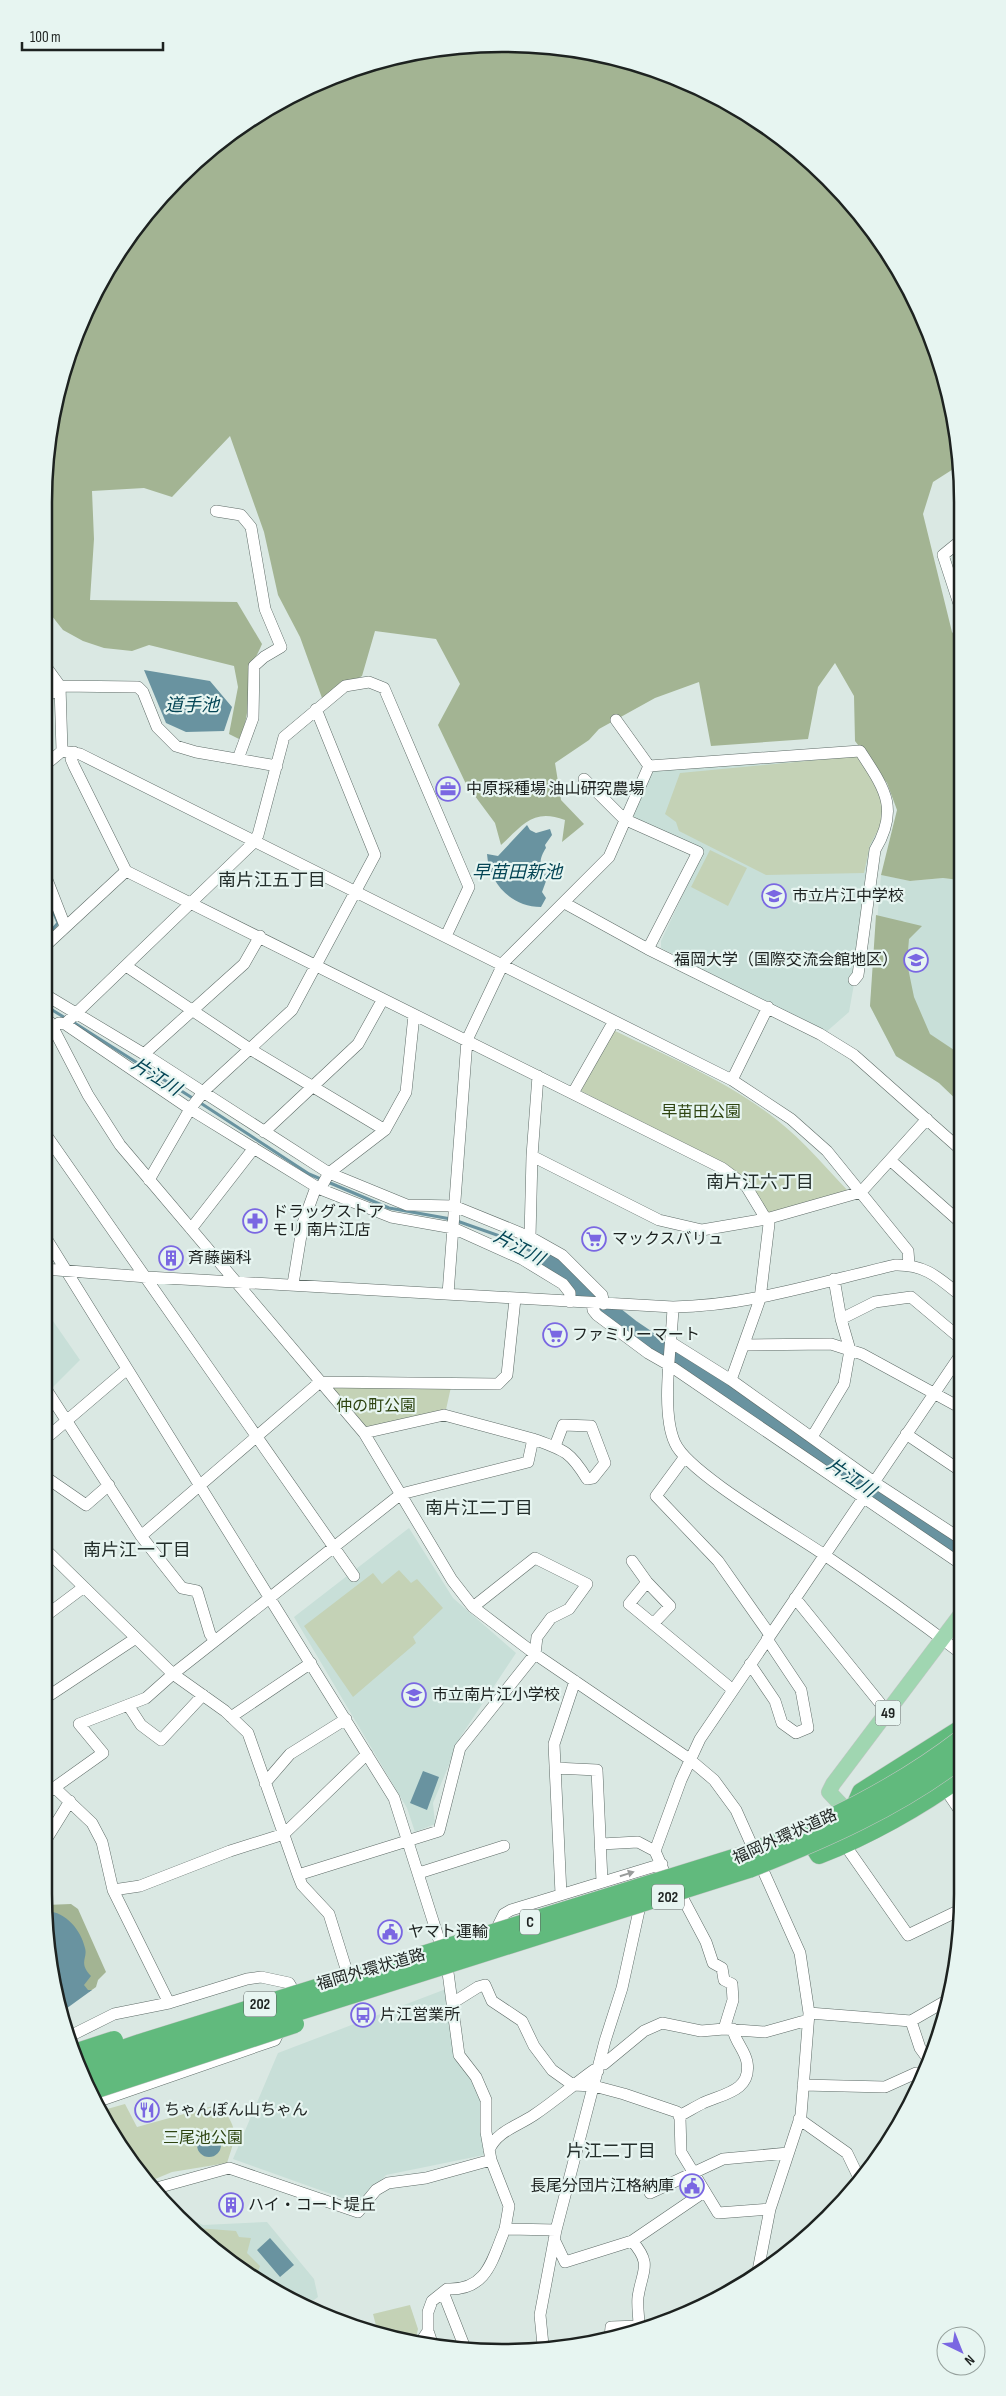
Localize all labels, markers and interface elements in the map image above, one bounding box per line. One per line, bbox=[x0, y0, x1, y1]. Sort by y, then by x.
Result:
scale bar bbox=[22, 20, 164, 52]
text: 100 m bbox=[30, 28, 61, 47]
water label: 道手池 bbox=[165, 695, 221, 716]
office icon: 中原採種場 油山研究農場 bbox=[435, 776, 461, 802]
place label: 中原採種場 油山研究農場 bbox=[466, 780, 645, 799]
water label: 早苗田新池 bbox=[472, 862, 564, 883]
district label: 南片江五丁目 bbox=[218, 870, 326, 891]
school or university icon: 市立片江中学校 bbox=[761, 883, 787, 909]
place label: 市立片江中学校 bbox=[792, 887, 904, 906]
school or university icon: 福岡大学（国際交流会館地区） bbox=[903, 947, 929, 973]
place label: 福岡大学（国際交流会館地区） bbox=[674, 951, 898, 970]
water label: 片江川 bbox=[128, 1054, 186, 1101]
park label: 早苗田公園 bbox=[661, 1103, 741, 1122]
district label: 南片江六丁目 bbox=[706, 1172, 814, 1193]
place label: ドラッグストア モリ 南片江店 bbox=[272, 1203, 384, 1240]
pharmacy icon: ドラッグストア モリ 南片江店 bbox=[242, 1208, 268, 1234]
water label: 片江川 bbox=[490, 1226, 550, 1271]
supermarket icon: マックスバリュ bbox=[581, 1226, 607, 1252]
place label: マックスバリュ bbox=[612, 1230, 724, 1249]
building icon: 斉藤歯科 bbox=[158, 1245, 184, 1271]
place label: 斉藤歯科 bbox=[188, 1249, 252, 1268]
supermarket icon: ファミリーマート bbox=[542, 1322, 568, 1348]
place label: ファミリーマート bbox=[572, 1326, 700, 1345]
park label: 仲の町公園 bbox=[336, 1397, 416, 1416]
water label: 片江川 bbox=[823, 1454, 881, 1503]
district label: 南片江二丁目 bbox=[425, 1498, 533, 1519]
district label: 南片江一丁目 bbox=[83, 1540, 191, 1561]
school or university icon: 市立南片江小学校 bbox=[401, 1682, 427, 1708]
place label: 市立南片江小学校 bbox=[432, 1686, 560, 1705]
road number: 49 bbox=[876, 1700, 900, 1726]
street label: 福岡外環状道路 bbox=[730, 1806, 840, 1868]
one-way arrow bbox=[620, 1869, 635, 1877]
road number: 202 bbox=[652, 1884, 684, 1910]
road number: C bbox=[520, 1910, 540, 1934]
public building icon: ヤマト運輸 bbox=[377, 1919, 403, 1945]
place label: ヤマト運輸 bbox=[408, 1923, 488, 1942]
street label: 福岡外環状道路 bbox=[315, 1945, 427, 1995]
road number: 202 bbox=[244, 1992, 276, 2016]
bus stop icon: 片江営業所 bbox=[350, 2002, 376, 2028]
place label: 片江営業所 bbox=[380, 2006, 460, 2025]
restaurant icon: ちゃんぽん山ちゃん bbox=[134, 2097, 160, 2123]
place label: ちゃんぽん山ちゃん bbox=[164, 2101, 308, 2120]
park label: 三尾池公園 bbox=[163, 2129, 243, 2148]
district label: 片江二丁目 bbox=[566, 2141, 656, 2162]
public building icon: 長尾分団片江格納庫 bbox=[679, 2173, 705, 2199]
place label: 長尾分団片江格納庫 bbox=[530, 2177, 674, 2196]
building icon: ハイ・コート堤丘 bbox=[218, 2192, 244, 2218]
place label: ハイ・コート堤丘 bbox=[248, 2196, 376, 2215]
north arrow bbox=[936, 2326, 986, 2376]
text: N bbox=[961, 2351, 978, 2369]

